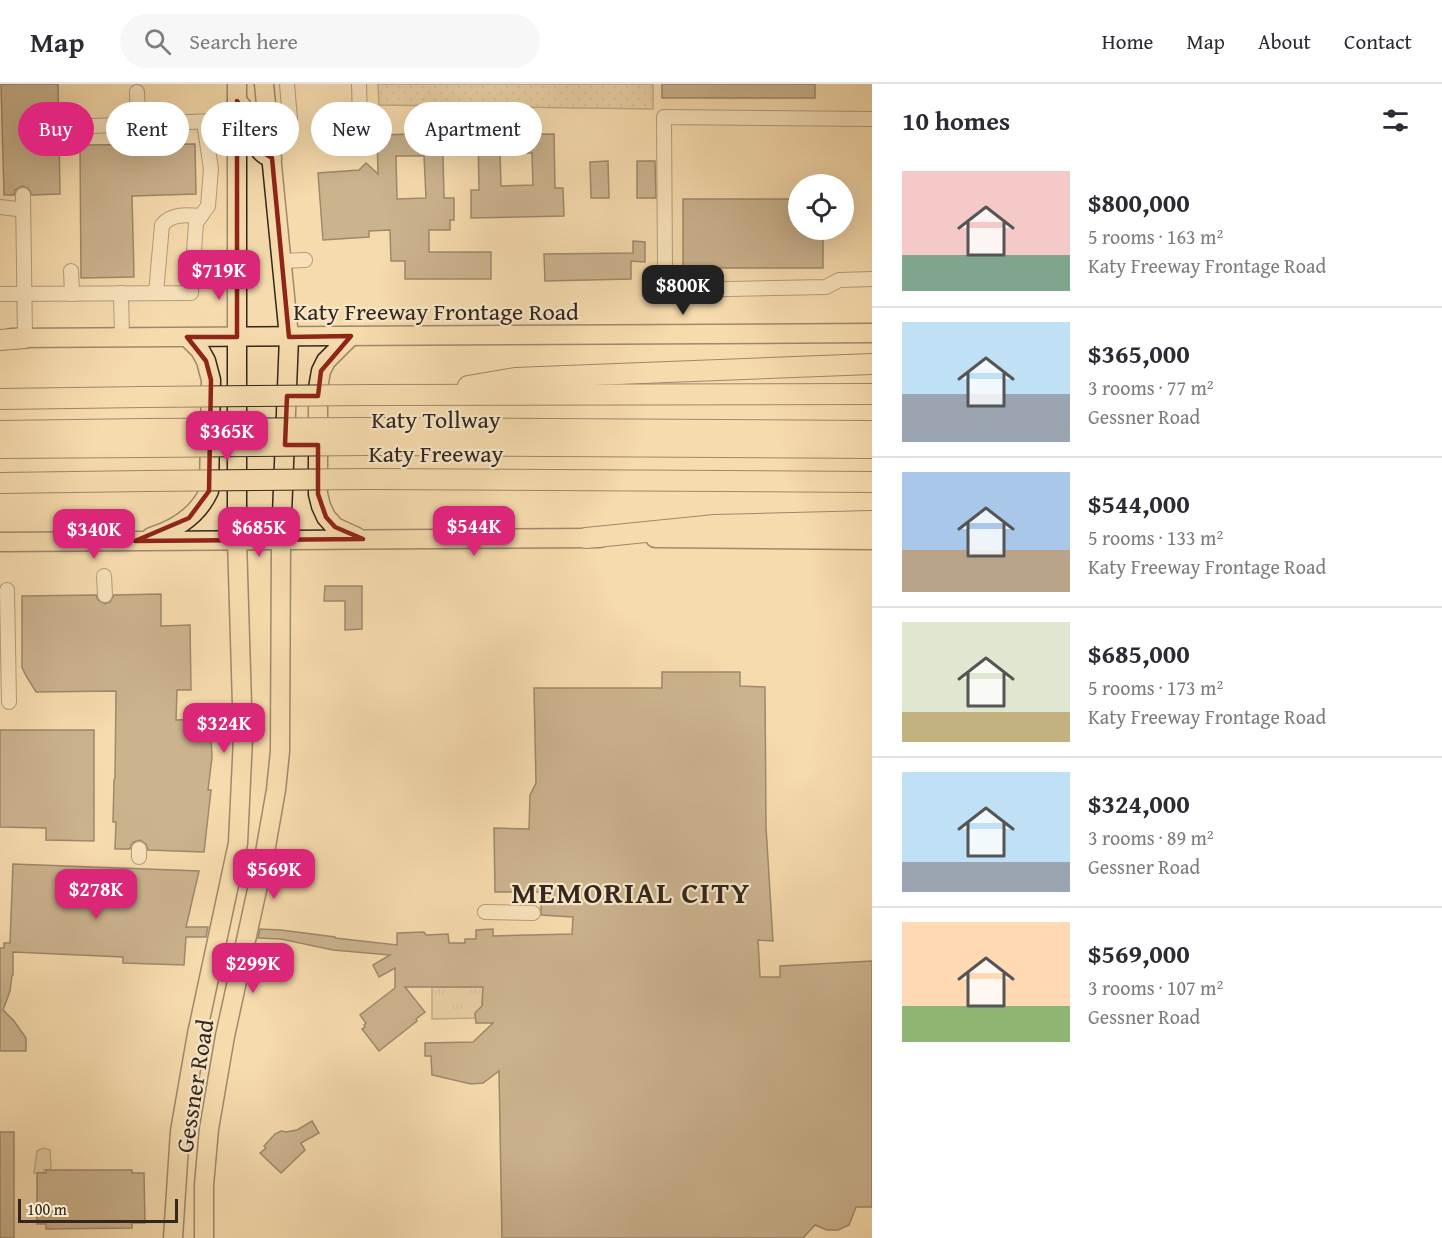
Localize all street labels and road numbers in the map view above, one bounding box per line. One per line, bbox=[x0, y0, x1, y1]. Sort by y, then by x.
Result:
street label: Katy Freeway Frontage Road bbox=[293, 294, 579, 329]
street label: Katy Tollway bbox=[371, 402, 501, 437]
street label: Katy Freeway bbox=[369, 436, 504, 471]
street label: Gessner Road bbox=[167, 1017, 222, 1155]

